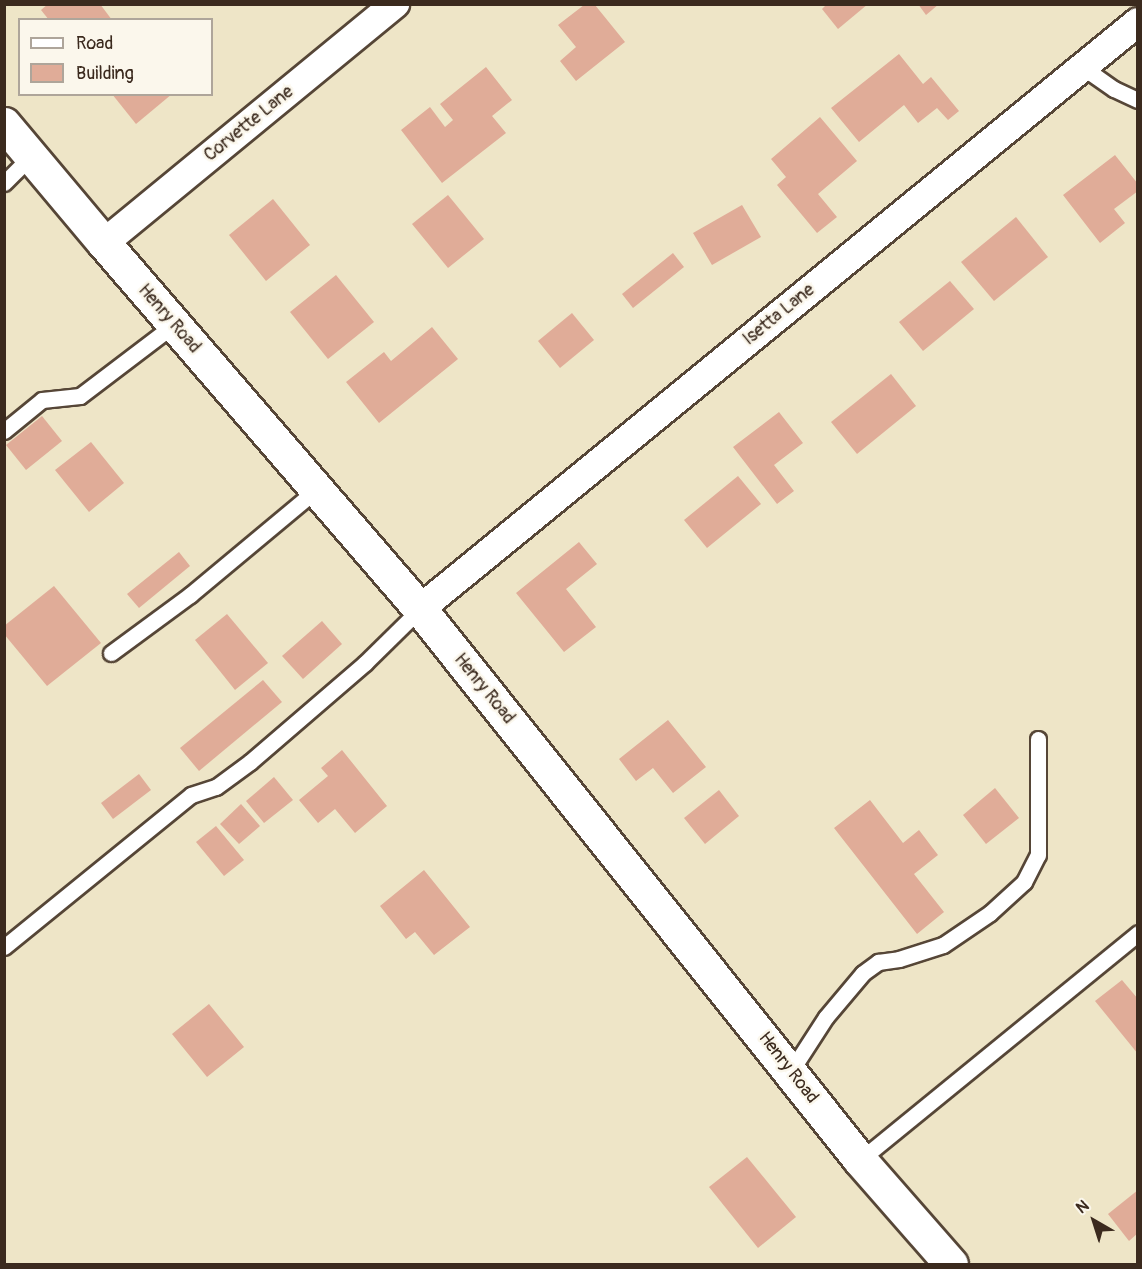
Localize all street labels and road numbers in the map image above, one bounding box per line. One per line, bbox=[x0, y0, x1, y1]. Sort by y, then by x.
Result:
street label: Corvette Lane bbox=[200, 81, 298, 167]
street label: Henry Road bbox=[133, 280, 205, 358]
street label: Isetta Lane bbox=[739, 280, 819, 350]
street label: Henry Road bbox=[449, 649, 519, 729]
street label: Henry Road bbox=[753, 1028, 823, 1108]

